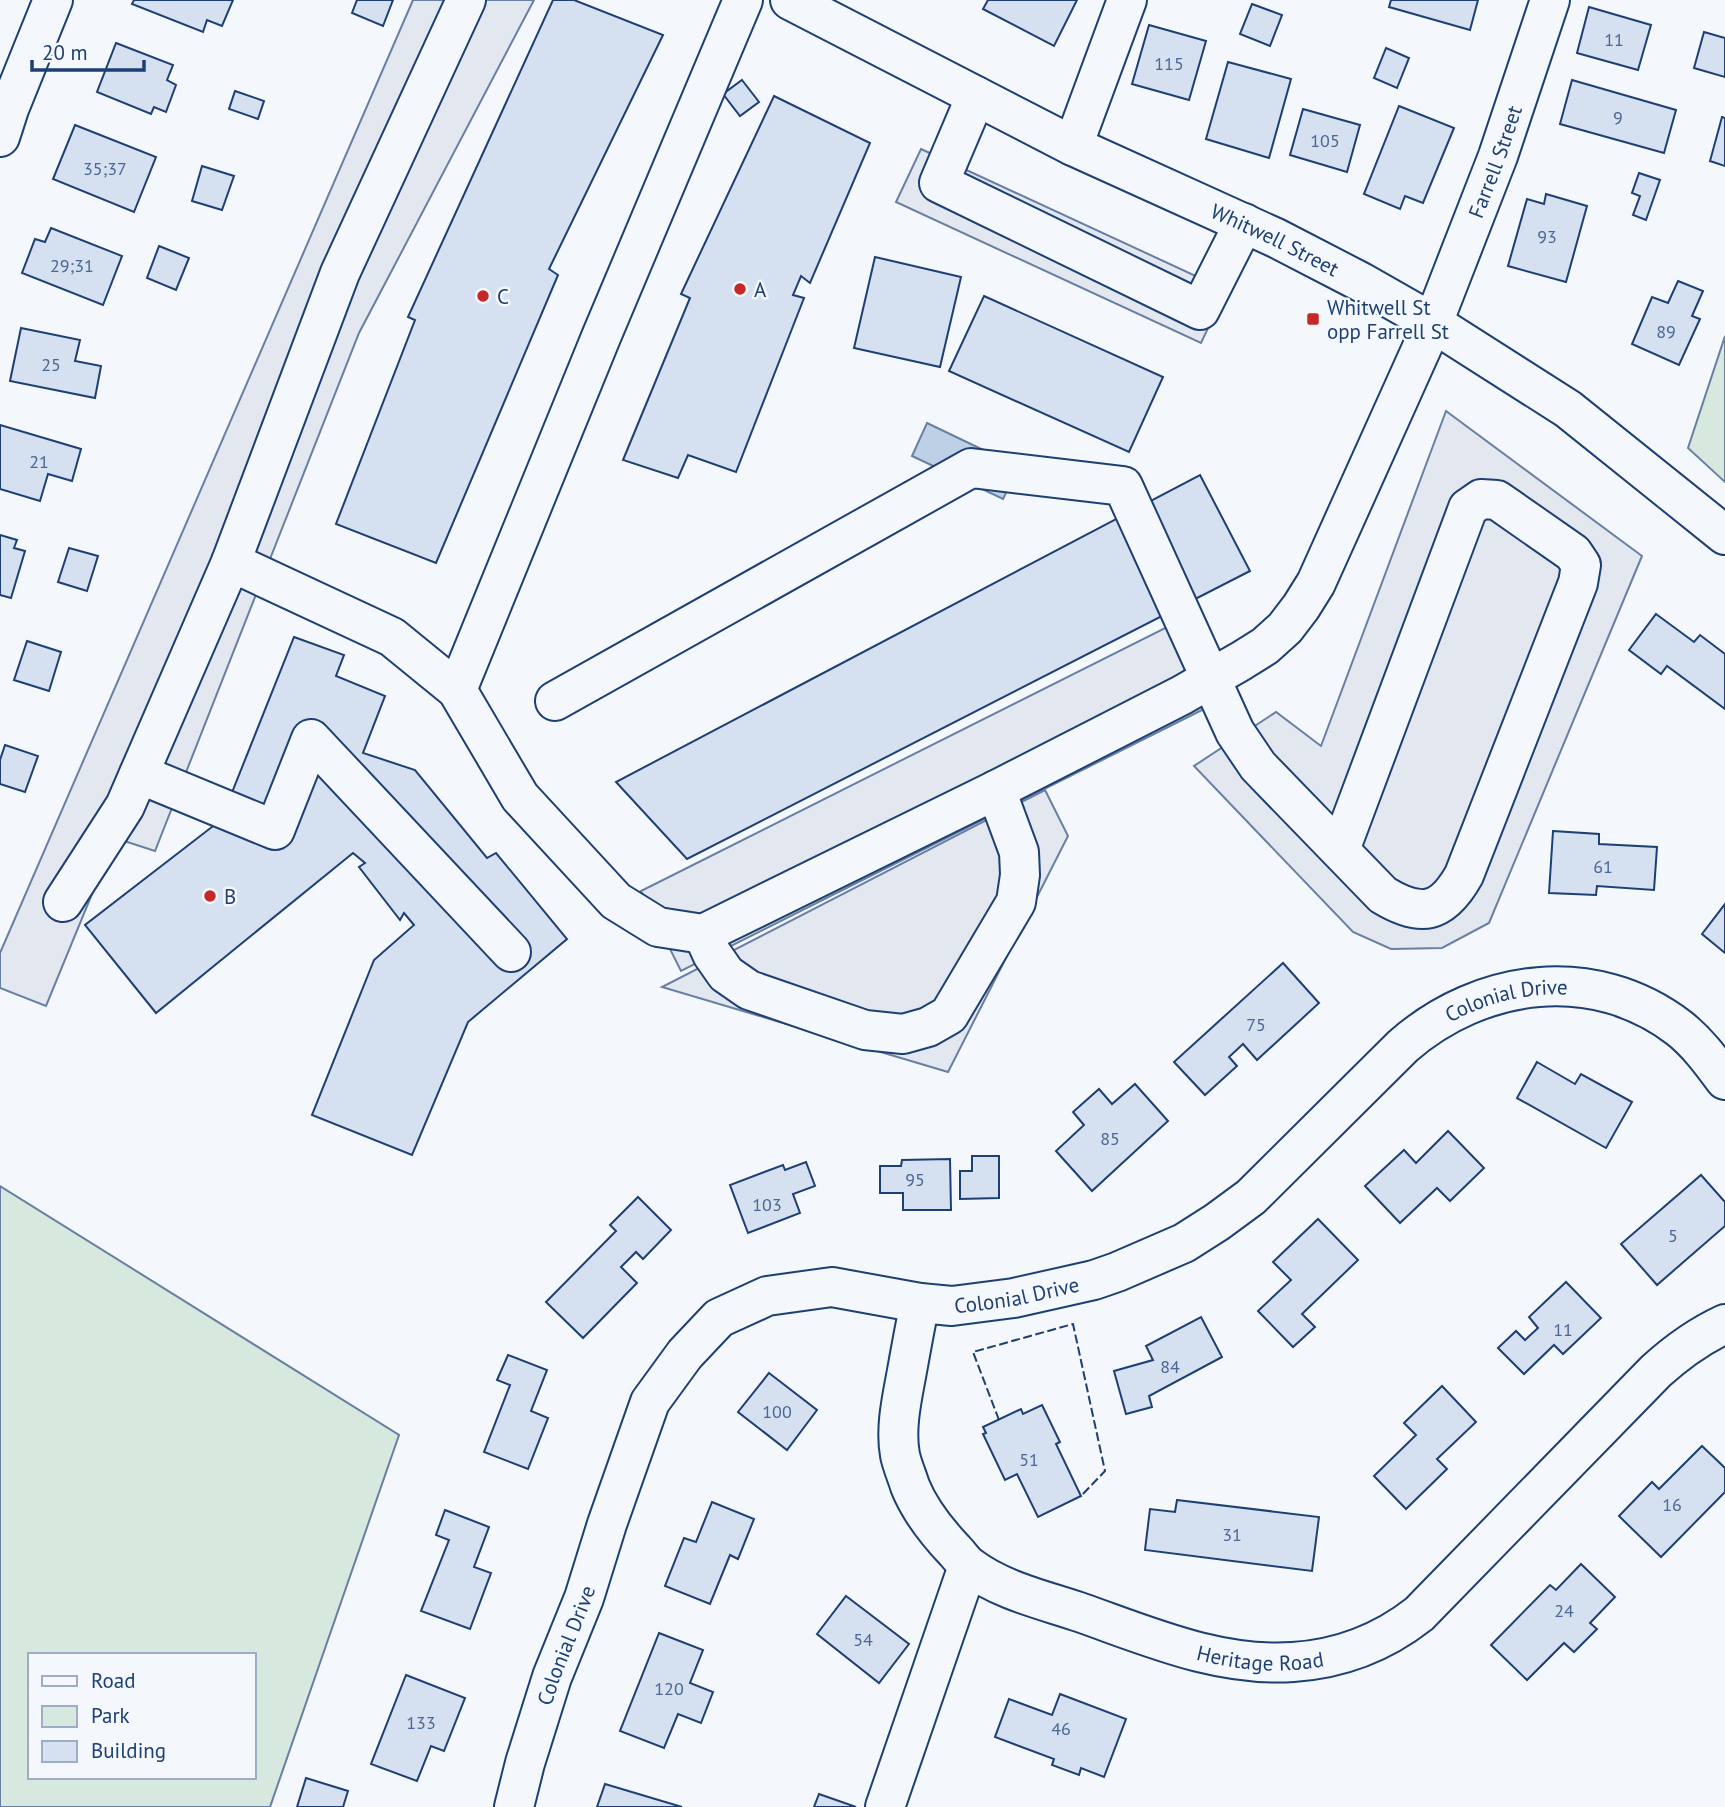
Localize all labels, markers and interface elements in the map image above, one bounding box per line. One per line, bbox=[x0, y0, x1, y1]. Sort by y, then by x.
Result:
scale bar bbox=[32, 28, 144, 72]
house number: 11 bbox=[1604, 28, 1624, 51]
text: 20 m bbox=[42, 39, 88, 66]
house number: 115 bbox=[1154, 52, 1184, 75]
street label: Farrell Street bbox=[1462, 102, 1527, 222]
house number: 9 bbox=[1613, 106, 1623, 129]
house number: 105 bbox=[1310, 129, 1340, 152]
house number: 35;37 bbox=[83, 157, 127, 180]
street label: Whitwell Street bbox=[1207, 197, 1344, 282]
house number: 93 bbox=[1537, 225, 1557, 248]
house number: 29;31 bbox=[50, 254, 94, 277]
place label: A bbox=[754, 276, 767, 303]
marker: A bbox=[732, 281, 748, 297]
place label: C bbox=[497, 283, 509, 310]
marker: C bbox=[475, 288, 491, 304]
place label: Whitwell St opp Farrell St bbox=[1327, 294, 1449, 345]
marker: Whitwell St opp Farrell St bbox=[1305, 311, 1321, 327]
house number: 89 bbox=[1656, 320, 1676, 343]
house number: 25 bbox=[41, 353, 61, 376]
house number: 21 bbox=[29, 450, 49, 473]
house number: 61 bbox=[1593, 855, 1613, 878]
place label: B bbox=[224, 883, 236, 910]
marker: B bbox=[202, 888, 218, 904]
street label: Colonial Drive bbox=[1440, 973, 1568, 1028]
house number: 75 bbox=[1246, 1013, 1266, 1036]
house number: 85 bbox=[1100, 1127, 1120, 1150]
house number: 95 bbox=[905, 1168, 925, 1191]
house number: 103 bbox=[752, 1193, 782, 1216]
house number: 5 bbox=[1668, 1224, 1678, 1247]
street label: Colonial Drive bbox=[953, 1270, 1082, 1319]
house number: 11 bbox=[1553, 1318, 1573, 1341]
house number: 84 bbox=[1160, 1355, 1180, 1378]
house number: 100 bbox=[762, 1400, 792, 1423]
house number: 51 bbox=[1019, 1448, 1039, 1471]
house number: 16 bbox=[1662, 1493, 1682, 1516]
house number: 31 bbox=[1222, 1523, 1242, 1546]
street label: Colonial Drive bbox=[531, 1582, 601, 1708]
house number: 24 bbox=[1554, 1599, 1574, 1622]
house number: 54 bbox=[853, 1628, 873, 1651]
street label: Heritage Road bbox=[1194, 1639, 1326, 1676]
legend bbox=[28, 1653, 256, 1779]
text: Road bbox=[91, 1667, 135, 1694]
house number: 120 bbox=[654, 1677, 684, 1700]
text: Park bbox=[91, 1702, 130, 1729]
house number: 133 bbox=[406, 1711, 436, 1734]
house number: 46 bbox=[1051, 1717, 1071, 1740]
text: Building bbox=[91, 1737, 166, 1764]

